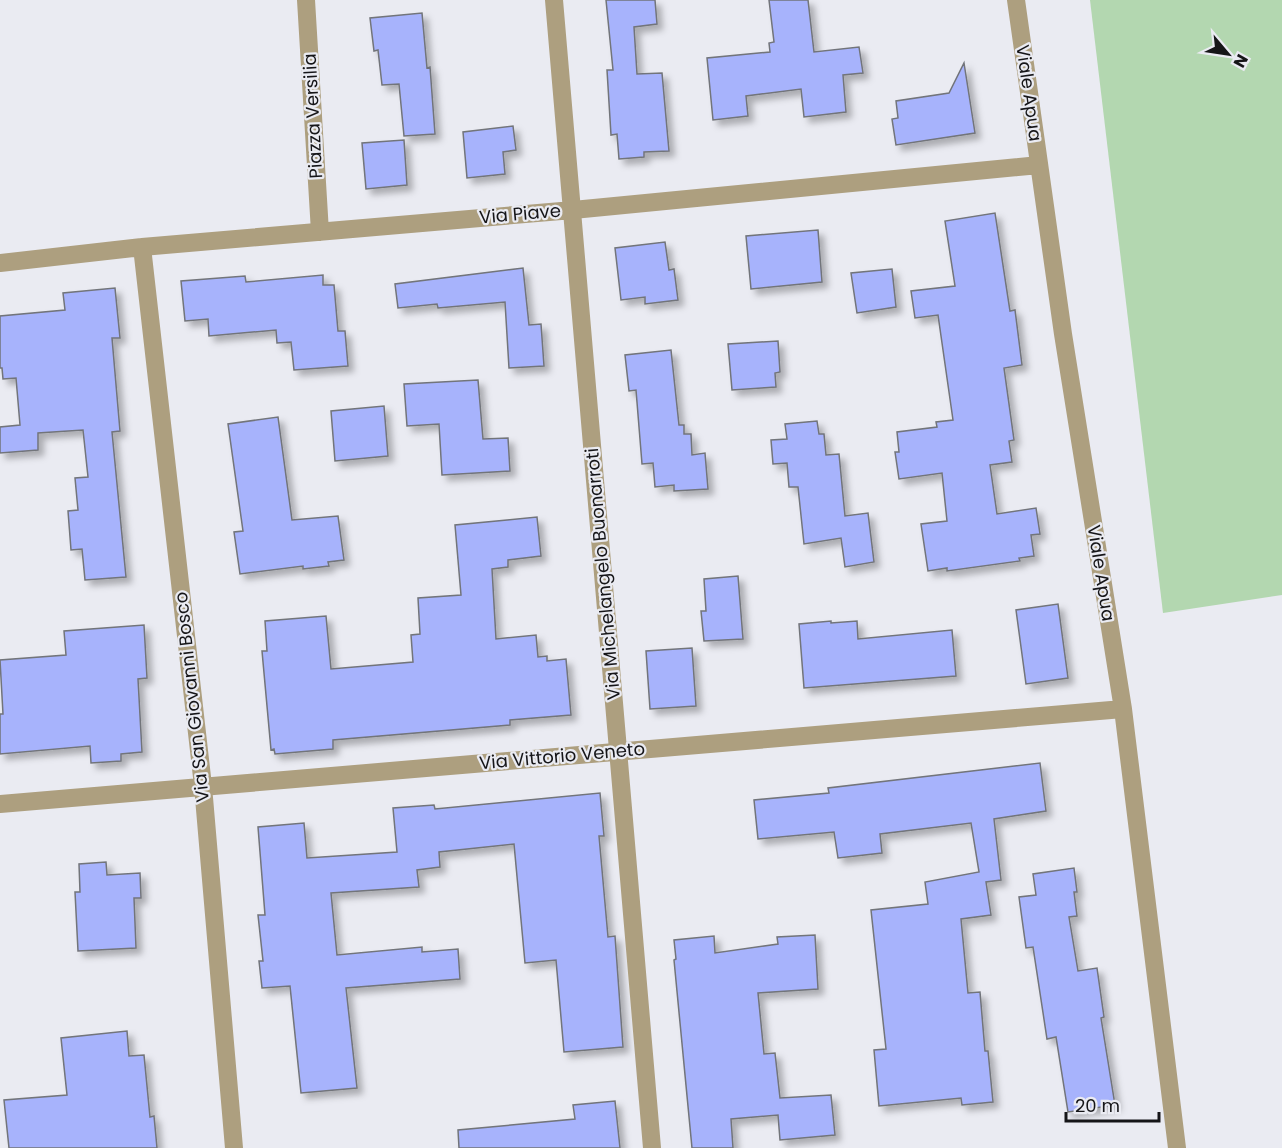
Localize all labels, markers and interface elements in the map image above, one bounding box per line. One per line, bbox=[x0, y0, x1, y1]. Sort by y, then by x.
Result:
north arrow bbox=[1198, 24, 1258, 84]
street label: Viale Apua bbox=[1010, 43, 1049, 143]
text: N bbox=[1228, 50, 1254, 72]
street label: Piazza Versilia bbox=[297, 53, 328, 179]
street label: Via Piave bbox=[478, 197, 562, 230]
street label: Via Michelangelo Buonarroti bbox=[579, 447, 626, 701]
street label: Viale Apua bbox=[1082, 523, 1121, 623]
street label: Via San Giovanni Bosco bbox=[168, 591, 215, 804]
street label: Via Vittorio Veneto bbox=[478, 736, 646, 775]
scale bar bbox=[1066, 1085, 1159, 1123]
text: 20 m bbox=[1075, 1093, 1120, 1118]

